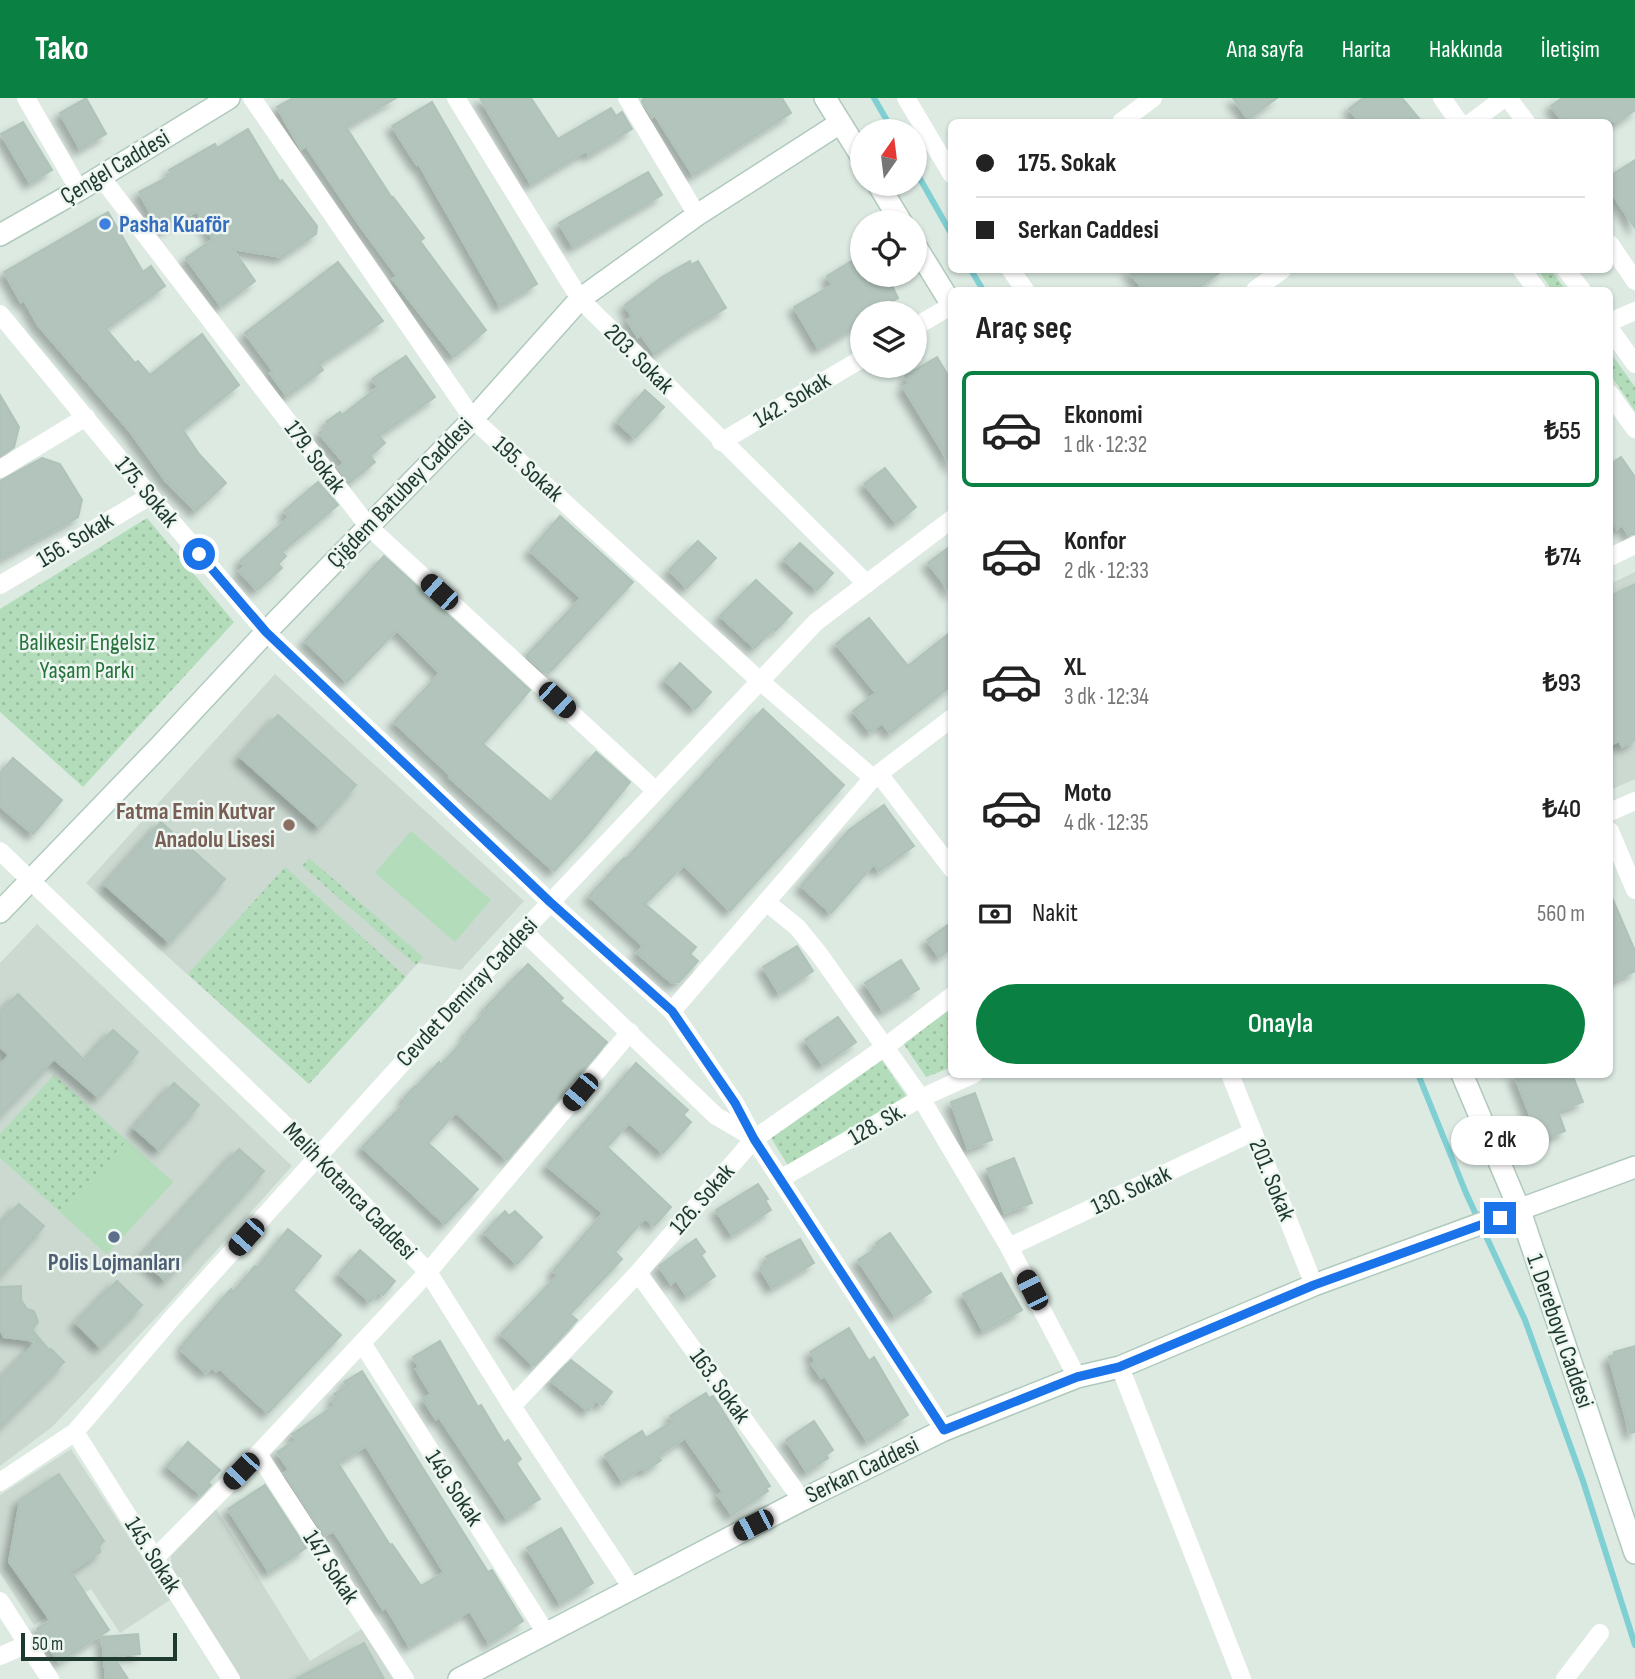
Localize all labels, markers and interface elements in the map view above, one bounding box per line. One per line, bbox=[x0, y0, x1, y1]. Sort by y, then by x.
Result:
text: Tako bbox=[35, 29, 89, 69]
text: Ana sayfa bbox=[1227, 35, 1304, 64]
text: Harita bbox=[1342, 35, 1391, 64]
text: Hakkında bbox=[1429, 35, 1503, 64]
text: İletişim bbox=[1541, 35, 1600, 64]
north arrow bbox=[850, 119, 928, 196]
map controls bbox=[850, 119, 927, 378]
street label: Çengel Caddesi bbox=[55, 123, 175, 211]
text: 175. Sokak bbox=[1018, 148, 1116, 179]
place label: Pasha Kuaför bbox=[119, 210, 230, 239]
button: locate bbox=[850, 210, 927, 287]
text: Serkan Caddesi bbox=[1018, 215, 1159, 246]
marker: Pasha Kuaför bbox=[97, 216, 113, 232]
button: layers bbox=[850, 301, 927, 378]
text: Araç seç bbox=[976, 309, 1072, 348]
street label: 203. Sokak bbox=[598, 318, 680, 400]
street label: 142. Sokak bbox=[748, 366, 836, 434]
icon: car bbox=[980, 398, 1043, 461]
text: Ekonomi bbox=[1064, 400, 1143, 431]
street label: Çiğdem Batubey Caddesi bbox=[321, 412, 479, 574]
street label: 179. Sokak bbox=[278, 415, 352, 499]
text: ₺55 bbox=[1544, 416, 1581, 447]
street label: 195. Sokak bbox=[487, 430, 569, 508]
text: 1 dk · 12:32 bbox=[1064, 431, 1147, 459]
street label: 175. Sokak bbox=[109, 451, 185, 533]
street label: 156. Sokak bbox=[31, 506, 119, 574]
icon: car bbox=[980, 524, 1043, 587]
text: Konfor bbox=[1064, 526, 1126, 557]
route start bbox=[183, 538, 215, 570]
text: ₺74 bbox=[1545, 542, 1581, 573]
text: 2 dk · 12:33 bbox=[1064, 557, 1149, 585]
car bbox=[417, 570, 462, 614]
park label: Balıkesir Engelsiz Yaşam Parkı bbox=[19, 628, 156, 685]
icon: car bbox=[980, 650, 1043, 713]
text: XL bbox=[1064, 652, 1086, 683]
text: ₺93 bbox=[1543, 668, 1581, 699]
car bbox=[535, 678, 580, 722]
text: 3 dk · 12:34 bbox=[1064, 683, 1149, 711]
icon: car bbox=[980, 776, 1043, 839]
text: Moto bbox=[1064, 778, 1112, 809]
text: ₺40 bbox=[1542, 794, 1581, 825]
place label: Fatma Emin Kutvar Anadolu Lisesi bbox=[116, 797, 276, 854]
text: 4 dk · 12:35 bbox=[1064, 809, 1149, 837]
marker: Fatma Emin Kutvar Anadolu Lisesi bbox=[281, 817, 297, 833]
icon: cash bbox=[976, 895, 1014, 933]
text: Nakit bbox=[1032, 898, 1078, 929]
text: 560 m bbox=[1537, 900, 1585, 928]
street label: Cevdet Demiray Caddesi bbox=[390, 911, 544, 1073]
button: Onayla bbox=[976, 984, 1585, 1064]
car bbox=[559, 1069, 602, 1115]
street label: 128. Sk. bbox=[843, 1096, 911, 1152]
street label: Melih Kotanca Caddesi bbox=[277, 1116, 423, 1266]
callout: 2 dk bbox=[1451, 1116, 1549, 1166]
text: 2 dk bbox=[1484, 1126, 1516, 1154]
street label: 201. Sokak bbox=[1242, 1135, 1302, 1225]
street label: 126. Sokak bbox=[663, 1158, 741, 1240]
street label: 130. Sokak bbox=[1087, 1159, 1175, 1221]
route end bbox=[1484, 1202, 1516, 1234]
car bbox=[225, 1214, 268, 1260]
marker: Polis Lojmanları bbox=[106, 1229, 122, 1245]
place label: Polis Lojmanları bbox=[48, 1248, 180, 1277]
street label: 1. Dereboyu Caddesi bbox=[1520, 1250, 1600, 1412]
car bbox=[1014, 1267, 1051, 1313]
street label: 163. Sokak bbox=[683, 1343, 757, 1429]
street label: Serkan Caddesi bbox=[801, 1430, 923, 1510]
street label: 149. Sokak bbox=[419, 1445, 489, 1531]
car bbox=[219, 1449, 264, 1493]
car bbox=[730, 1506, 777, 1544]
street label: 145. Sokak bbox=[118, 1512, 188, 1598]
street label: 147. Sokak bbox=[297, 1525, 365, 1609]
scale bar bbox=[21, 1630, 177, 1662]
text: 50 m bbox=[32, 1633, 63, 1656]

